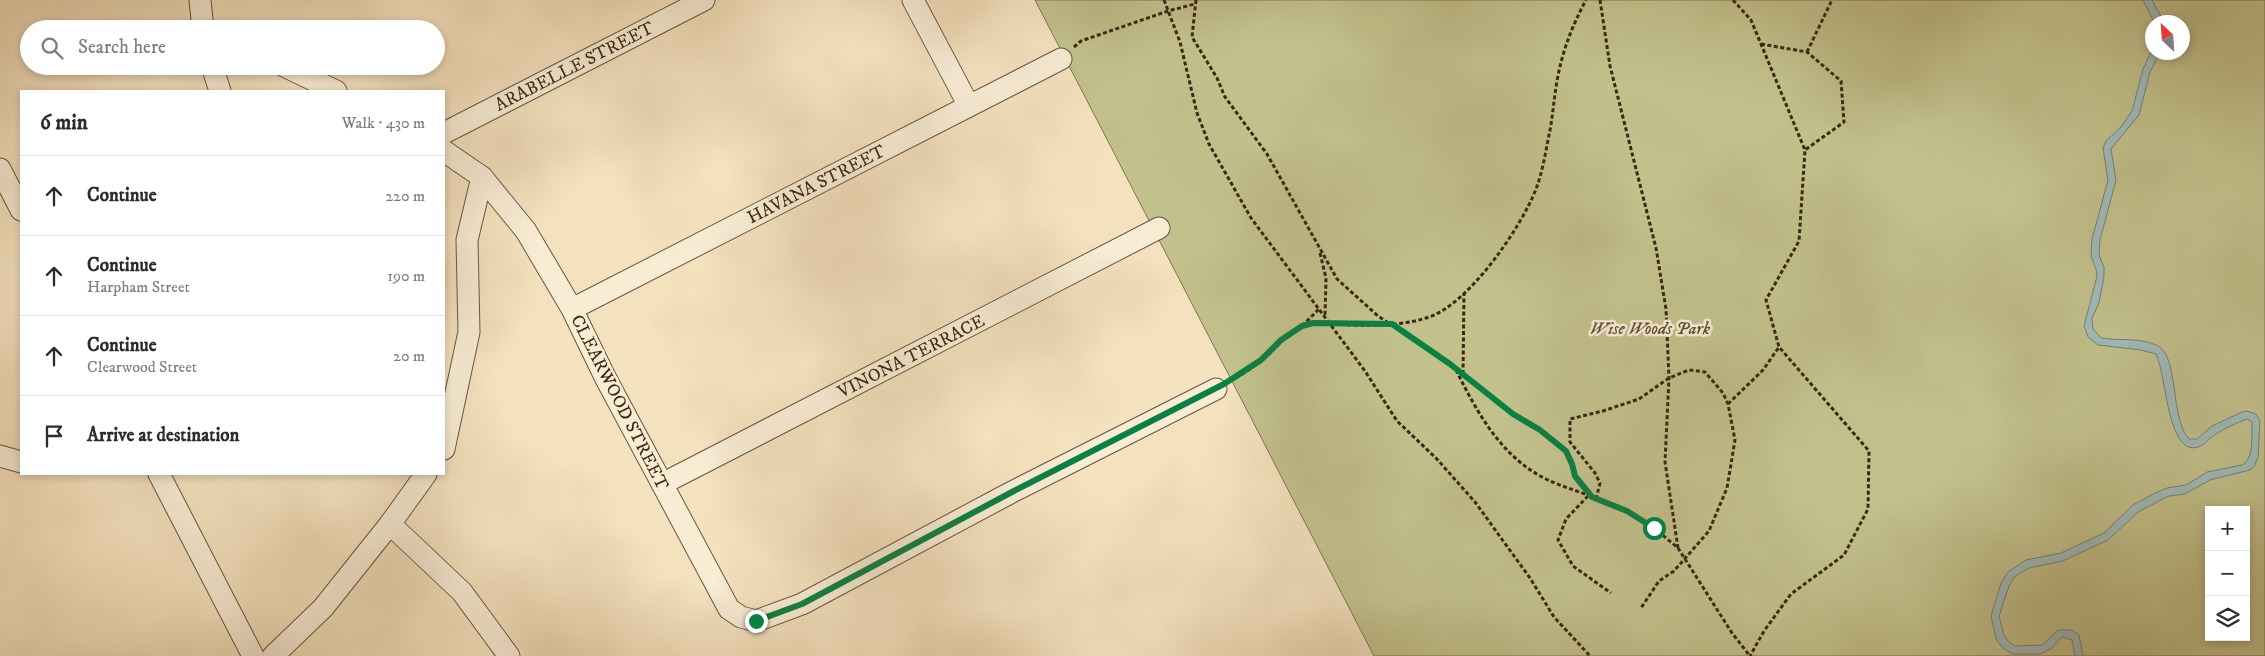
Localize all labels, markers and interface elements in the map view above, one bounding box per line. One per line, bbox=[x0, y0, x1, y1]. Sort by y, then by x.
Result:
north arrow bbox=[2145, 15, 2190, 60]
street label: ARABELLE STREET bbox=[491, 17, 658, 117]
search box bbox=[20, 20, 445, 75]
icon: search bbox=[38, 34, 66, 62]
text: Search here bbox=[78, 36, 166, 59]
text: 6 min bbox=[40, 110, 88, 136]
text: Walk · 430 m bbox=[342, 113, 425, 133]
street label: HAVANA STREET bbox=[744, 140, 890, 229]
icon: ahead bbox=[40, 182, 68, 210]
text: Continue bbox=[87, 184, 157, 207]
text: 220 m bbox=[385, 186, 425, 206]
text: Continue bbox=[87, 254, 157, 277]
icon: ahead bbox=[40, 262, 68, 290]
text: 190 m bbox=[387, 266, 425, 286]
text: Harpham Street bbox=[87, 277, 190, 297]
street label: VINONA TERRACE bbox=[833, 310, 989, 404]
street label: CLEARWOOD STREET bbox=[565, 311, 673, 494]
park label: Wise Woods Park bbox=[1590, 318, 1711, 340]
text: Continue bbox=[87, 334, 157, 357]
icon: ahead bbox=[40, 342, 68, 370]
text: 20 m bbox=[393, 346, 425, 366]
text: Clearwood Street bbox=[87, 357, 197, 377]
icon: arrive bbox=[40, 422, 68, 450]
text: Arrive at destination bbox=[87, 424, 239, 447]
map controls bbox=[2205, 506, 2250, 641]
button: + bbox=[2205, 506, 2250, 551]
route start bbox=[1643, 517, 1666, 540]
button: − bbox=[2205, 551, 2250, 596]
button: layers bbox=[2205, 596, 2250, 641]
route end bbox=[745, 610, 768, 633]

